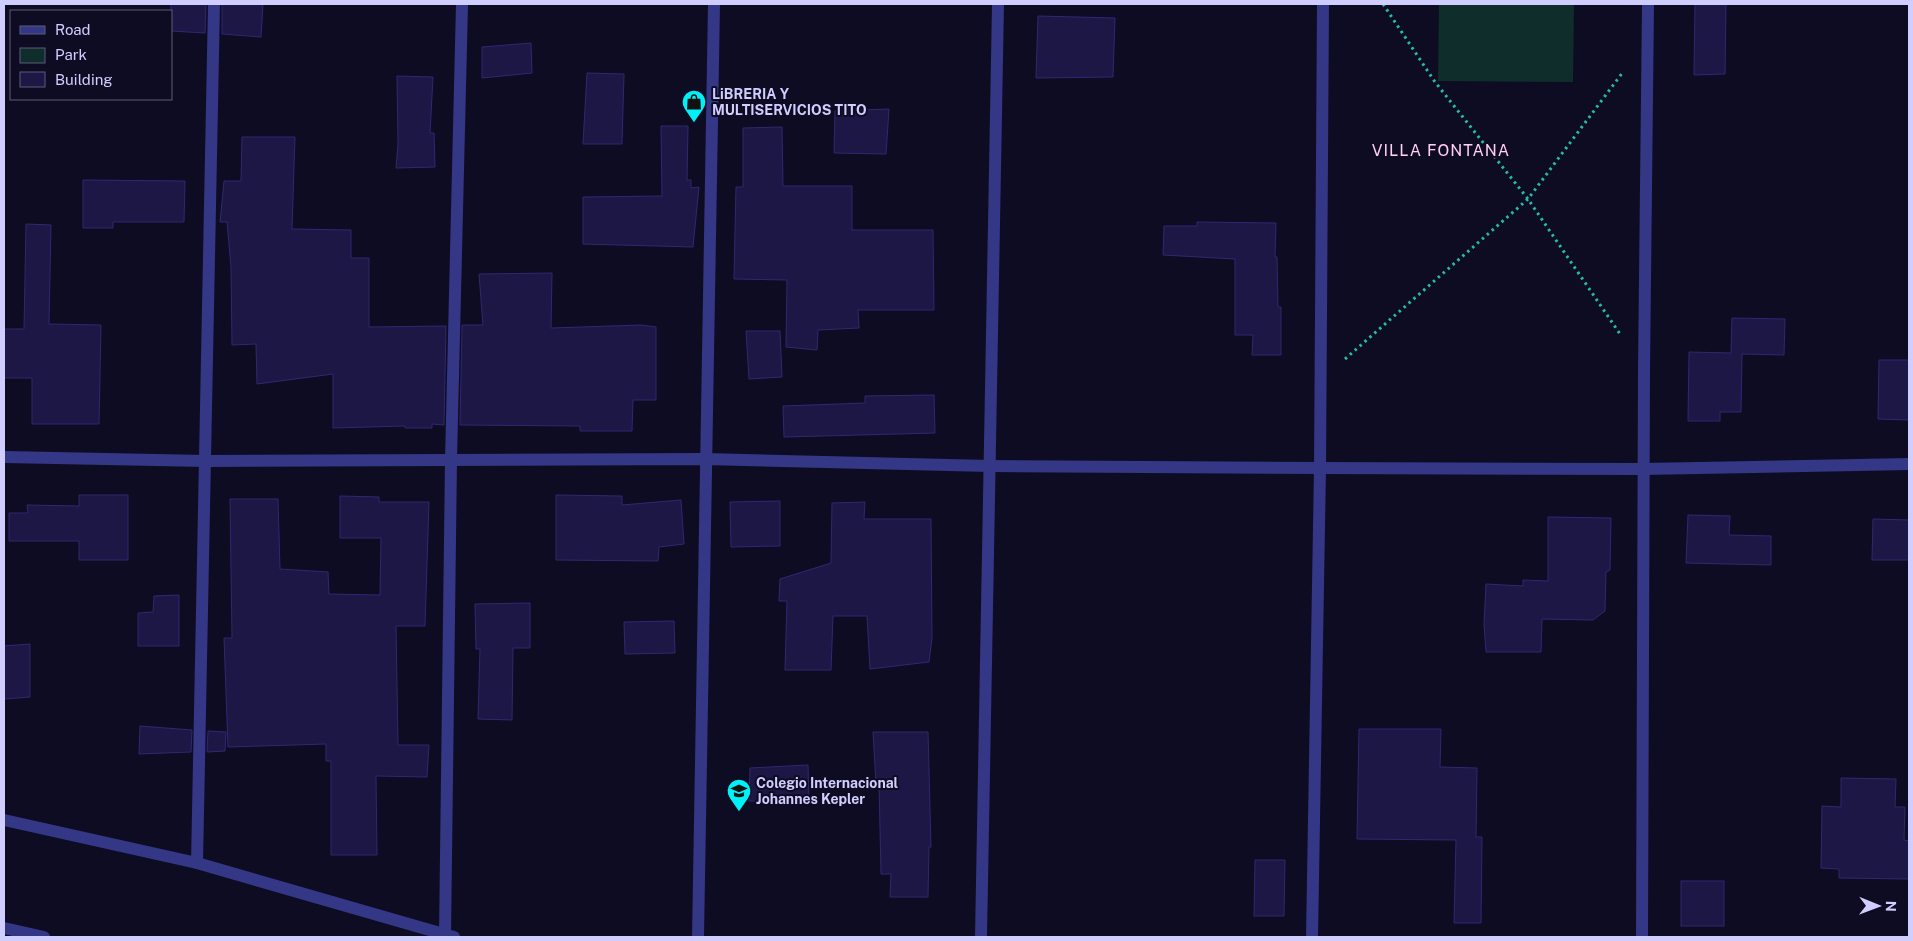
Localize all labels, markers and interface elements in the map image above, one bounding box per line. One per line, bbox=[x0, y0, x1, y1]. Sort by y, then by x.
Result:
legend bbox=[10, 10, 172, 100]
text: Road bbox=[55, 21, 91, 38]
text: Park bbox=[55, 46, 87, 63]
text: Building bbox=[55, 71, 113, 88]
place label: LiBRERIA Y MULTISERVICIOS TITO bbox=[712, 86, 867, 118]
shop icon: LiBRERIA Y MULTISERVICIOS TITO bbox=[681, 89, 707, 123]
district label: VILLA FONTANA bbox=[1372, 141, 1510, 160]
place label: Colegio Internacional Johannes Kepler bbox=[756, 775, 899, 807]
school or university icon: Colegio Internacional Johannes Kepler bbox=[726, 778, 752, 812]
north arrow bbox=[1853, 881, 1903, 931]
text: N bbox=[1883, 901, 1899, 912]

